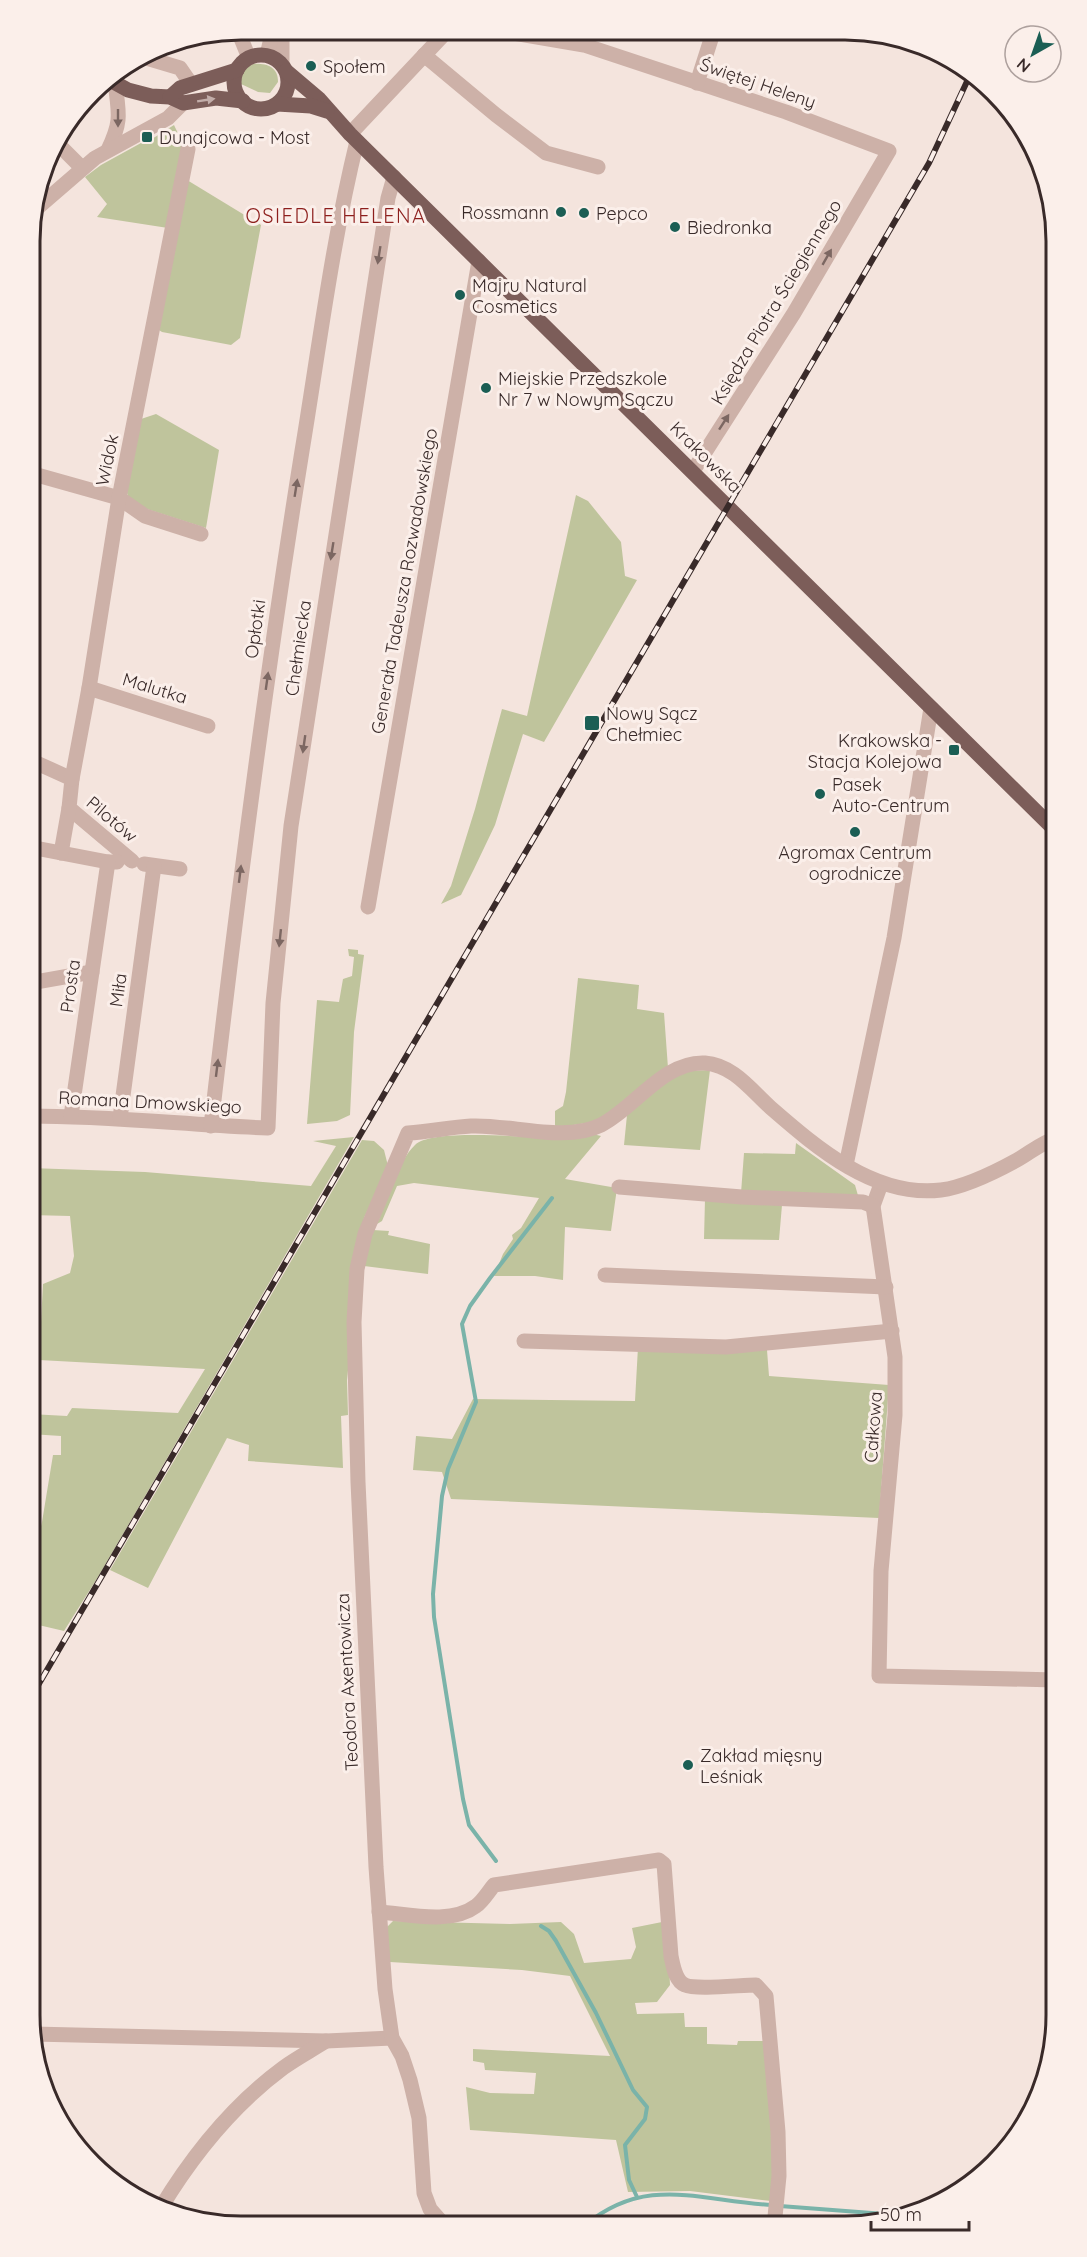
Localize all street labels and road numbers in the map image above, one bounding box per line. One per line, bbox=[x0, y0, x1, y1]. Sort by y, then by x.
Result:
street label: Świętej Heleny bbox=[697, 52, 819, 114]
street label: Księdza Piotra Ściegiennego bbox=[706, 195, 846, 409]
street label: Krakowska bbox=[665, 416, 747, 498]
street label: Generała Tadeusza Rozwadowskiego bbox=[366, 426, 442, 736]
street label: Widok bbox=[90, 432, 124, 488]
street label: Opłotki bbox=[239, 598, 271, 660]
street label: Chełmiecka bbox=[280, 599, 316, 697]
street label: Malutka bbox=[120, 667, 190, 709]
street label: Pilotów bbox=[82, 791, 142, 847]
street label: Prosta bbox=[55, 958, 85, 1014]
street label: Miła bbox=[104, 972, 132, 1008]
street label: Romana Dmowskiego bbox=[58, 1086, 242, 1118]
street label: Całkowa bbox=[859, 1391, 887, 1463]
street label: Teodora Axentowicza bbox=[331, 1593, 363, 1771]

